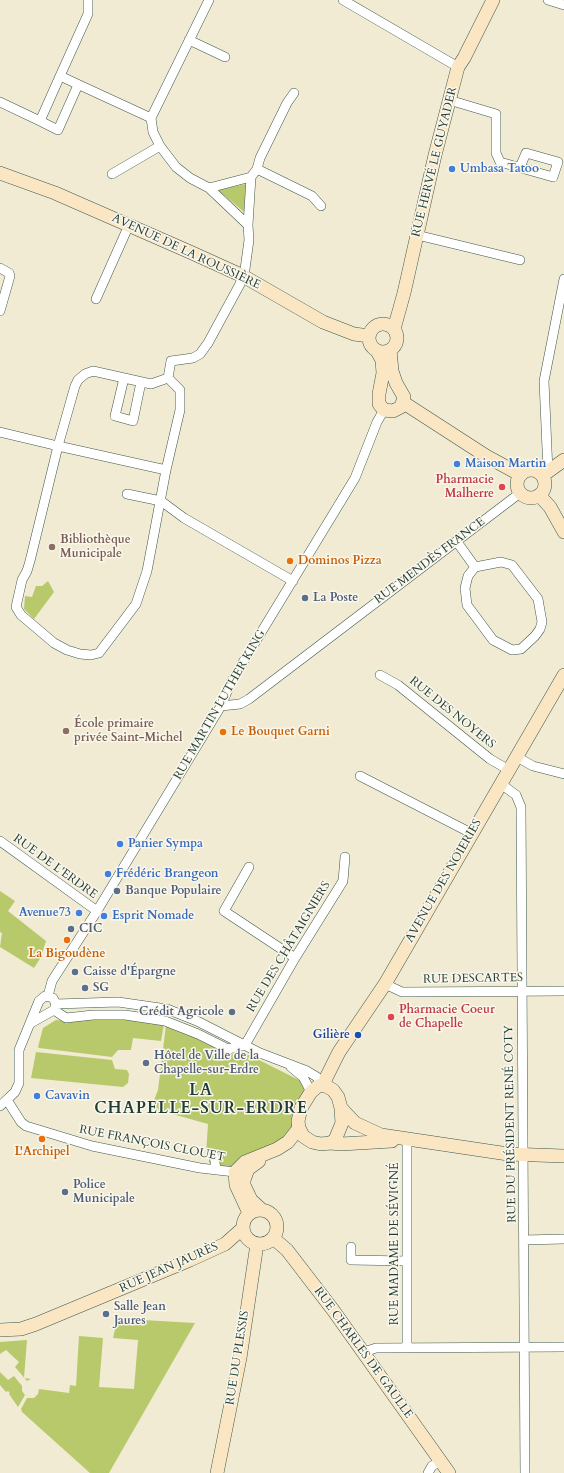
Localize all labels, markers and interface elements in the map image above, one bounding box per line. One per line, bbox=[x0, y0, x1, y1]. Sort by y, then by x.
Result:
street label: RUE HERVÉ LE GUYADER bbox=[409, 86, 461, 238]
place label: Umbasa Tatoo bbox=[460, 162, 539, 176]
marker: Umbasa Tatoo bbox=[447, 164, 457, 174]
street label: AVENUE DE LA ROUSSIÈRE bbox=[109, 211, 263, 293]
place label: Maison Martin bbox=[465, 457, 546, 471]
marker: Maison Martin bbox=[452, 459, 462, 469]
place label: Pharmacie Malherre bbox=[436, 473, 494, 501]
marker: Pharmacie Malherre bbox=[497, 482, 507, 492]
street label: RUE MENDÈS FRANCE bbox=[372, 515, 488, 607]
place label: Bibliothèque Municipale bbox=[60, 533, 131, 561]
marker: Bibliothèque Municipale bbox=[47, 542, 57, 552]
place label: Dominos Pizza bbox=[298, 554, 382, 568]
marker: Dominos Pizza bbox=[285, 556, 295, 566]
place label: La Poste bbox=[313, 591, 358, 605]
marker: La Poste bbox=[300, 593, 310, 603]
street label: RUE MARTIN LUTHER KING bbox=[171, 627, 269, 783]
street label: RUE DES NOYERS bbox=[406, 674, 498, 752]
place label: École primaire privée Saint-Michel bbox=[74, 717, 183, 745]
place label: Le Bouquet Garni bbox=[231, 725, 330, 739]
marker: École primaire privée Saint-Michel bbox=[61, 726, 71, 736]
marker: Le Bouquet Garni bbox=[218, 727, 228, 737]
street label: AVENUE DES NOIERIES bbox=[403, 817, 485, 945]
street label: RUE DE L'ERDRE bbox=[10, 832, 100, 902]
place label: Panier Sympa bbox=[128, 837, 203, 851]
marker: Panier Sympa bbox=[115, 839, 125, 849]
place label: Frédéric Brangeon bbox=[116, 867, 219, 881]
marker: Frédéric Brangeon bbox=[103, 869, 113, 879]
street label: RUE DES CHÂTAIGNIERS bbox=[244, 879, 334, 1015]
place label: Banque Populaire bbox=[125, 884, 221, 898]
marker: Banque Populaire bbox=[112, 886, 122, 896]
place label: Avenue73 bbox=[19, 906, 71, 920]
marker: Avenue73 bbox=[74, 908, 84, 918]
place label: Esprit Nomade bbox=[112, 909, 194, 923]
marker: Esprit Nomade bbox=[99, 911, 109, 921]
place label: CIC bbox=[79, 922, 102, 936]
marker: CIC bbox=[66, 924, 76, 934]
marker: La Bigoudène bbox=[62, 935, 72, 945]
place label: La Bigoudène bbox=[29, 947, 105, 961]
place label: Caisse d'Épargne bbox=[83, 965, 176, 979]
marker: Caisse d'Épargne bbox=[70, 967, 80, 977]
street label: RUE DESCARTES bbox=[423, 971, 523, 987]
place label: SG bbox=[93, 981, 109, 995]
marker: SG bbox=[80, 983, 90, 993]
place label: Pharmacie Coeur de Chapelle bbox=[399, 1003, 495, 1031]
place label: Crédit Agricole bbox=[139, 1005, 224, 1019]
marker: Crédit Agricole bbox=[227, 1007, 237, 1017]
marker: Pharmacie Coeur de Chapelle bbox=[386, 1012, 396, 1022]
street label: RUE DU PRÉSIDENT RENÉ COTY bbox=[502, 1025, 520, 1223]
place label: Gilière bbox=[313, 1028, 350, 1042]
marker: Gilière bbox=[353, 1030, 363, 1040]
place label: Hôtel de Ville de la Chapelle-sur-Erdre bbox=[154, 1049, 259, 1077]
marker: Hôtel de Ville de la Chapelle-sur-Erdre bbox=[141, 1058, 151, 1068]
district label: LA CHAPELLE-SUR-ERDRE bbox=[94, 1081, 308, 1119]
place label: Cavavin bbox=[45, 1089, 90, 1103]
marker: Cavavin bbox=[32, 1091, 42, 1101]
street label: RUE FRANÇOIS CLOUET bbox=[78, 1123, 226, 1165]
marker: L'Archipel bbox=[37, 1134, 47, 1144]
place label: L'Archipel bbox=[14, 1145, 70, 1159]
street label: RUE MADAME DE SÉVIGNÉ bbox=[388, 1163, 402, 1325]
place label: Police Municipale bbox=[73, 1178, 135, 1206]
marker: Police Municipale bbox=[60, 1187, 70, 1197]
street label: RUE JEAN JAURÈS bbox=[118, 1240, 220, 1296]
street label: RUE CHARLES DE GAULLE bbox=[310, 1285, 416, 1421]
place label: Salle Jean Jaures bbox=[114, 1300, 166, 1328]
marker: Salle Jean Jaures bbox=[101, 1309, 111, 1319]
street label: RUE DU PLESSIS bbox=[223, 1310, 253, 1406]

